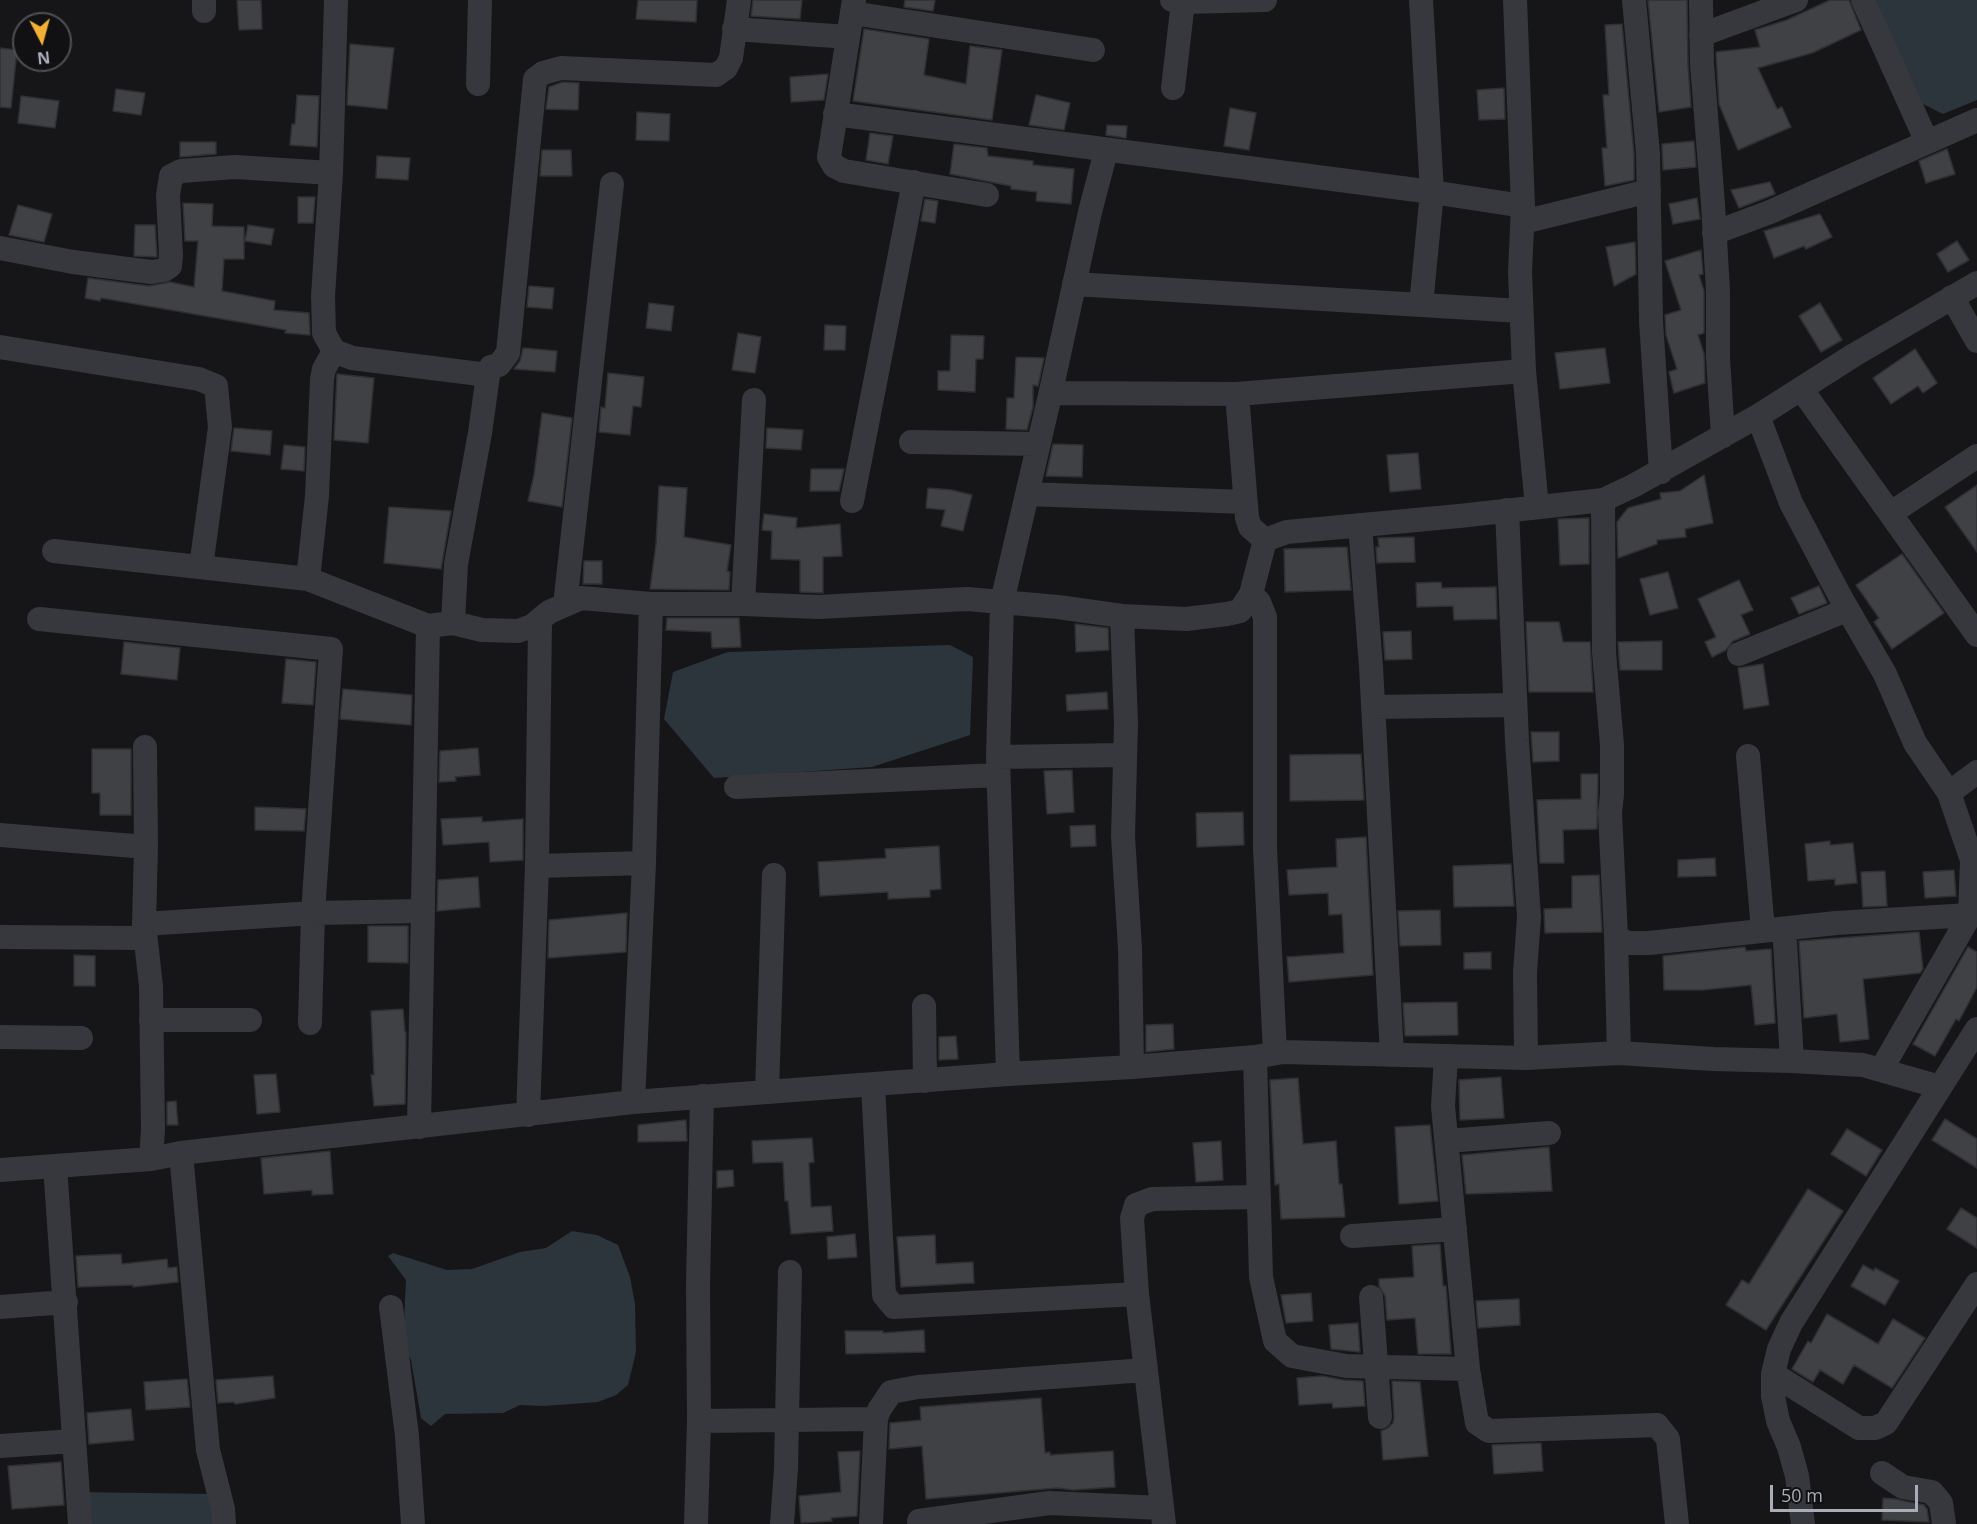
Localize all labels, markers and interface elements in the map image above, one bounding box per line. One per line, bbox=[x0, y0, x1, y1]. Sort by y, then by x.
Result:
north arrow bbox=[12, 12, 72, 72]
text: N bbox=[36, 46, 51, 70]
scale bar bbox=[1773, 1473, 1922, 1511]
text: 50 m bbox=[1781, 1483, 1823, 1507]

